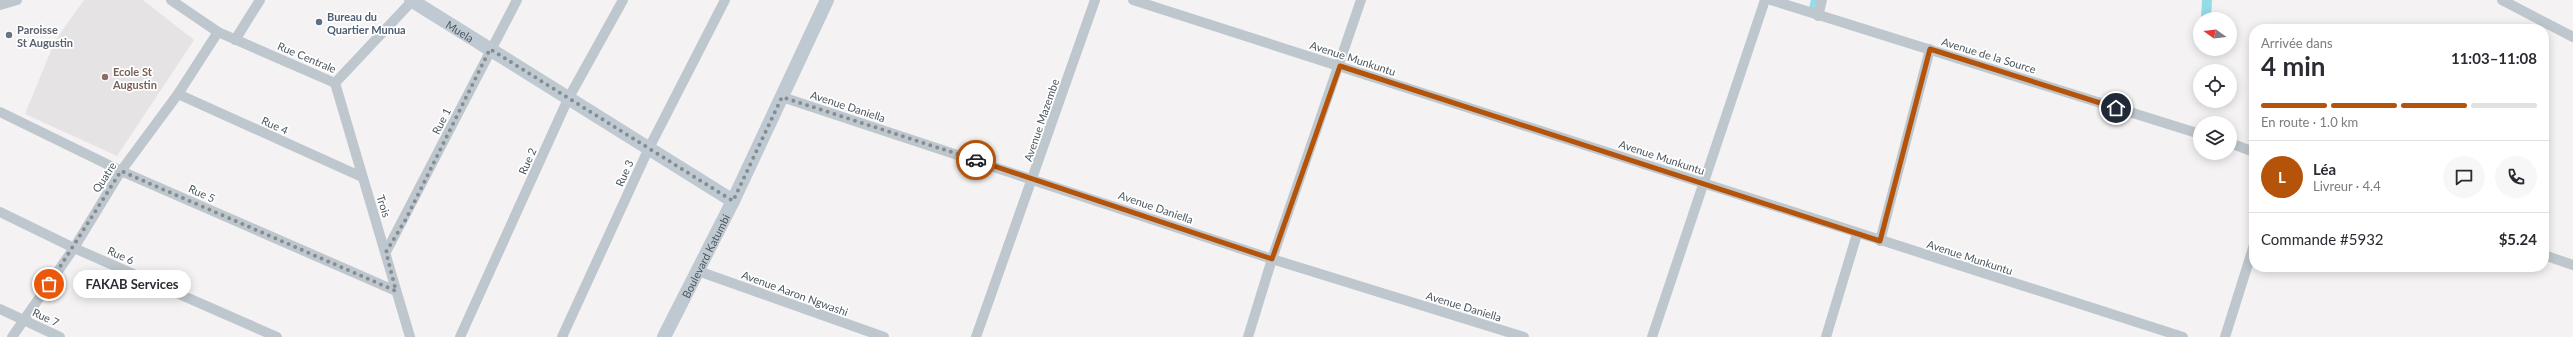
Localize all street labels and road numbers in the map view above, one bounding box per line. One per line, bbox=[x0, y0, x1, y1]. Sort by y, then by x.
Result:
street label: Muela bbox=[444, 17, 476, 44]
street label: Avenue de la Source bbox=[1940, 34, 2038, 76]
street label: Avenue Munkuntu bbox=[1308, 38, 1398, 78]
street label: Rue Centrale bbox=[276, 39, 338, 75]
street label: Avenue Mazembe bbox=[1021, 77, 1061, 163]
street label: Avenue Daniella bbox=[809, 88, 887, 124]
street label: Rue 1 bbox=[429, 106, 453, 136]
street label: Rue 4 bbox=[260, 113, 291, 137]
street label: Avenue Munkuntu bbox=[1617, 137, 1707, 177]
street label: Rue 2 bbox=[515, 146, 539, 176]
street label: Rue 3 bbox=[612, 158, 636, 188]
street label: Quatre bbox=[89, 159, 119, 195]
street label: Rue 5 bbox=[187, 181, 217, 205]
street label: Avenue Daniella bbox=[1117, 188, 1195, 226]
street label: Trois bbox=[374, 193, 394, 219]
street label: Boulevard Katumbi bbox=[679, 211, 732, 300]
street label: Avenue Munkuntu bbox=[1925, 237, 2015, 277]
street label: Rue 6 bbox=[106, 243, 136, 267]
street label: Avenue Aaron Ngwashi bbox=[740, 268, 850, 318]
street label: Avenue Daniella bbox=[1425, 288, 1503, 324]
street label: Rue 7 bbox=[31, 305, 61, 329]

